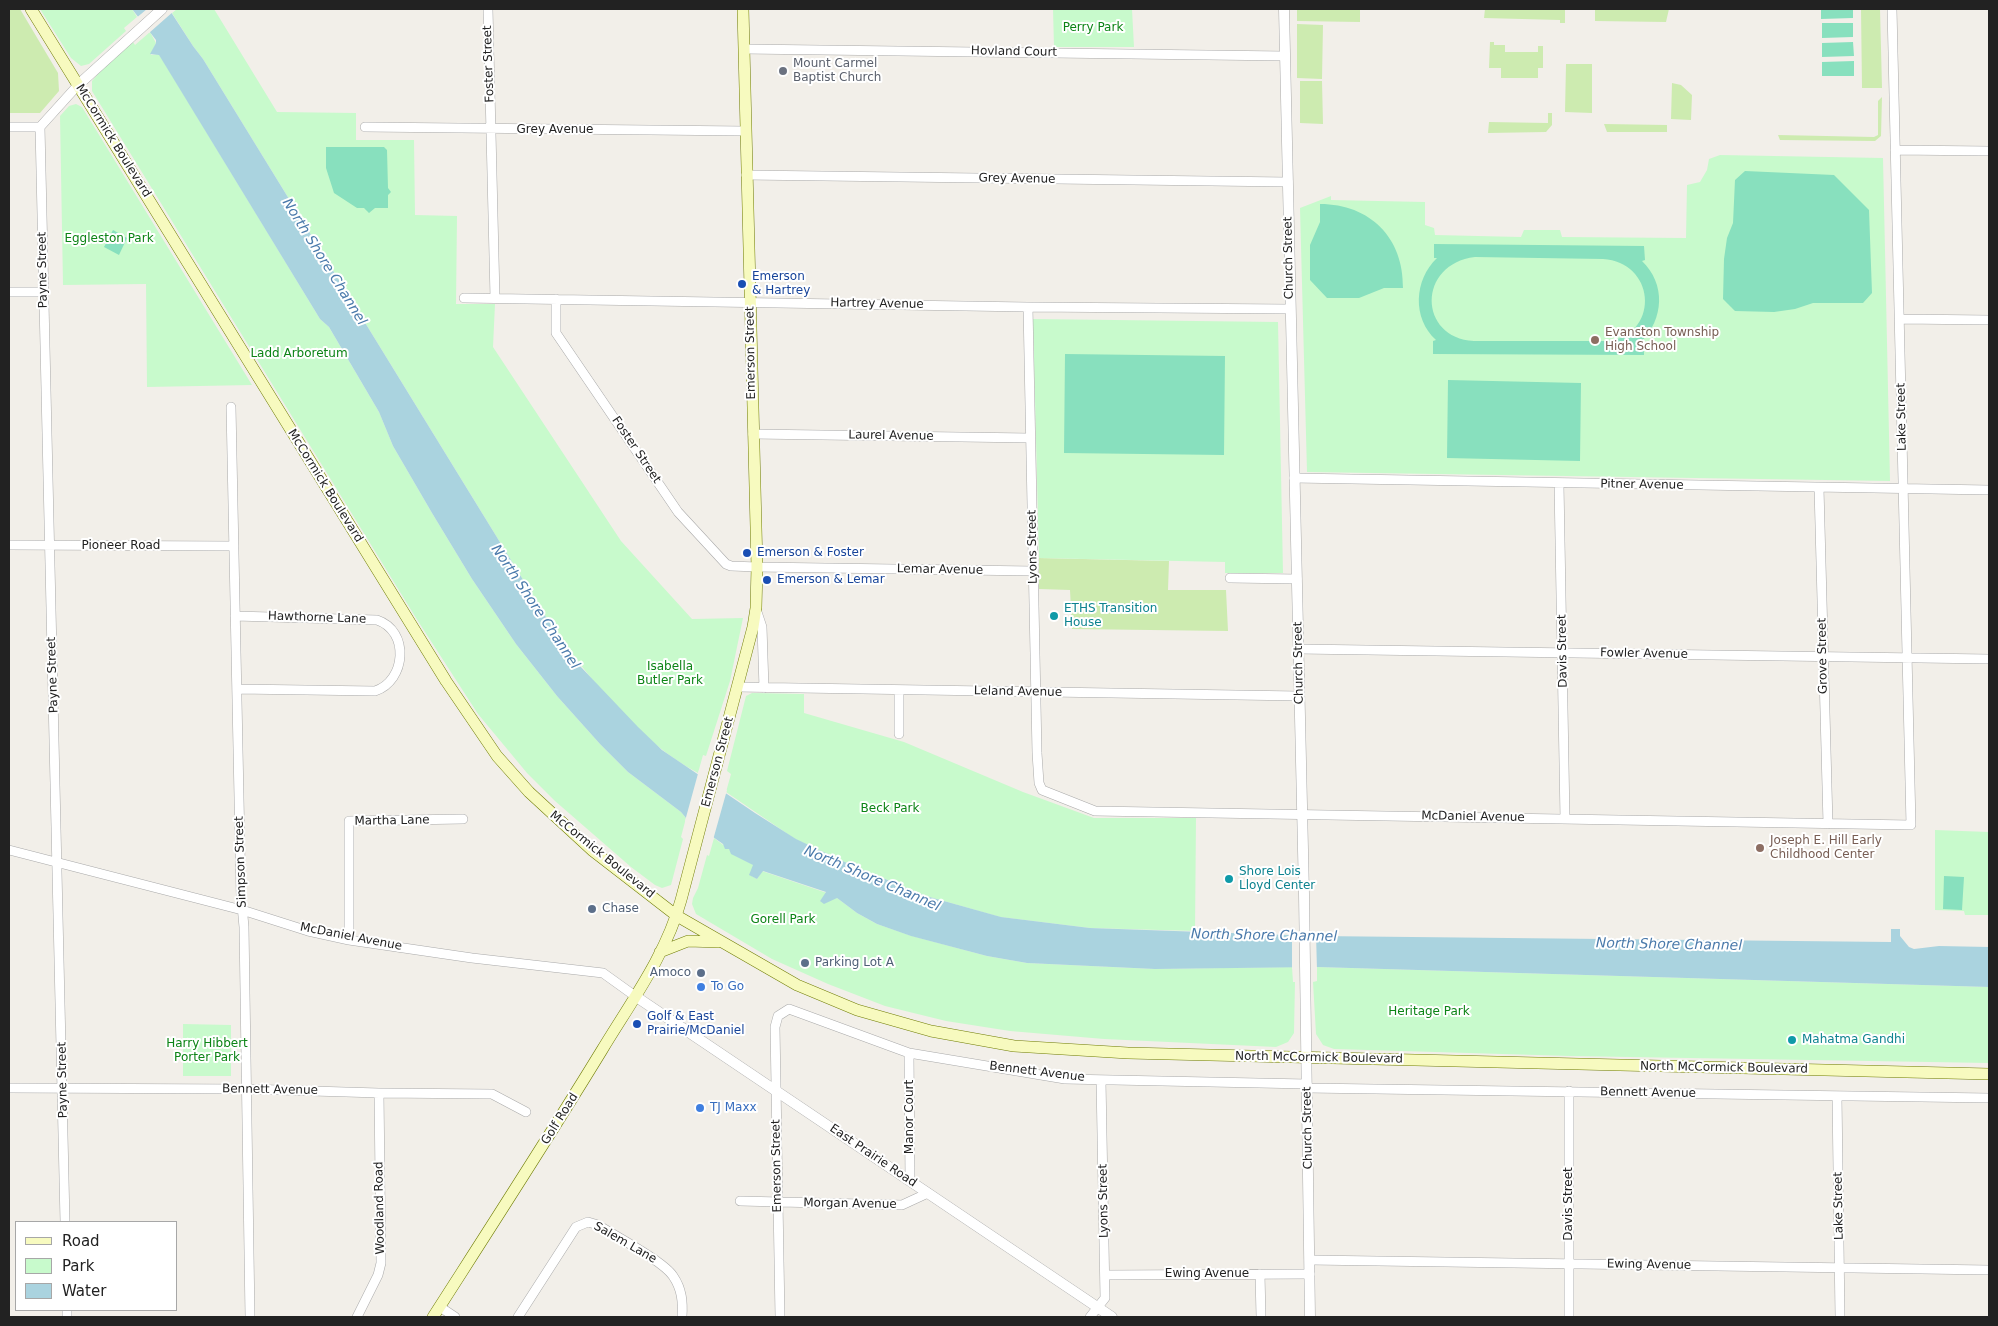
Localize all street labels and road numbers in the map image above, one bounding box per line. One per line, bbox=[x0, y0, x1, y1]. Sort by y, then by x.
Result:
street label: Foster Street bbox=[480, 25, 498, 103]
street label: Hovland Court bbox=[971, 44, 1057, 60]
street label: McCormick Boulevard bbox=[72, 82, 154, 200]
street label: Grey Avenue bbox=[517, 123, 593, 137]
street label: Grey Avenue bbox=[978, 171, 1056, 187]
street label: Church Street bbox=[1281, 217, 1297, 299]
street label: Payne Street bbox=[35, 232, 51, 308]
street label: Hartrey Avenue bbox=[830, 296, 924, 312]
street label: Emerson Street bbox=[743, 306, 759, 400]
street label: Lake Street bbox=[1894, 383, 1910, 451]
street label: Foster Street bbox=[608, 414, 664, 486]
street label: McCormick Boulevard bbox=[284, 427, 366, 545]
street label: Laurel Avenue bbox=[848, 428, 934, 444]
street label: Pitner Avenue bbox=[1600, 477, 1684, 493]
street label: Lyons Street bbox=[1025, 510, 1041, 584]
street label: Pioneer Road bbox=[82, 539, 160, 553]
street label: Lemar Avenue bbox=[897, 562, 983, 578]
street label: Hawthorne Lane bbox=[268, 609, 366, 627]
street label: Davis Street bbox=[1555, 614, 1571, 688]
street label: Grove Street bbox=[1815, 618, 1831, 694]
street label: Church Street bbox=[1291, 622, 1307, 704]
street label: Payne Street bbox=[44, 637, 62, 713]
street label: Fowler Avenue bbox=[1600, 646, 1688, 662]
street label: Leland Avenue bbox=[974, 684, 1062, 700]
street label: Emerson Street bbox=[699, 715, 737, 809]
street label: McCormick Boulevard bbox=[547, 808, 657, 902]
street label: McDaniel Avenue bbox=[1421, 809, 1525, 825]
street label: Martha Lane bbox=[354, 813, 430, 829]
street label: Simpson Street bbox=[232, 816, 250, 908]
street label: McDaniel Avenue bbox=[299, 920, 403, 954]
street label: Payne Street bbox=[55, 1042, 71, 1118]
street label: North McCormick Boulevard bbox=[1235, 1049, 1403, 1067]
street label: Bennett Avenue bbox=[988, 1059, 1086, 1085]
street label: North McCormick Boulevard bbox=[1640, 1059, 1808, 1077]
street label: Manor Court bbox=[903, 1080, 917, 1154]
street label: Bennett Avenue bbox=[222, 1082, 318, 1098]
street label: Bennett Avenue bbox=[1600, 1085, 1696, 1101]
street label: Church Street bbox=[1300, 1087, 1316, 1169]
street label: Golf Road bbox=[538, 1091, 582, 1147]
street label: Emerson Street bbox=[769, 1119, 785, 1213]
street label: East Prairie Road bbox=[827, 1122, 919, 1190]
street label: Woodland Road bbox=[372, 1161, 388, 1255]
street label: Lyons Street bbox=[1096, 1164, 1112, 1238]
street label: Davis Street bbox=[1562, 1167, 1576, 1241]
street label: Lake Street bbox=[1831, 1172, 1847, 1240]
street label: Morgan Avenue bbox=[803, 1196, 897, 1212]
street label: Salem Lane bbox=[591, 1219, 659, 1267]
street label: Ewing Avenue bbox=[1607, 1257, 1691, 1273]
street label: Ewing Avenue bbox=[1165, 1267, 1249, 1281]

